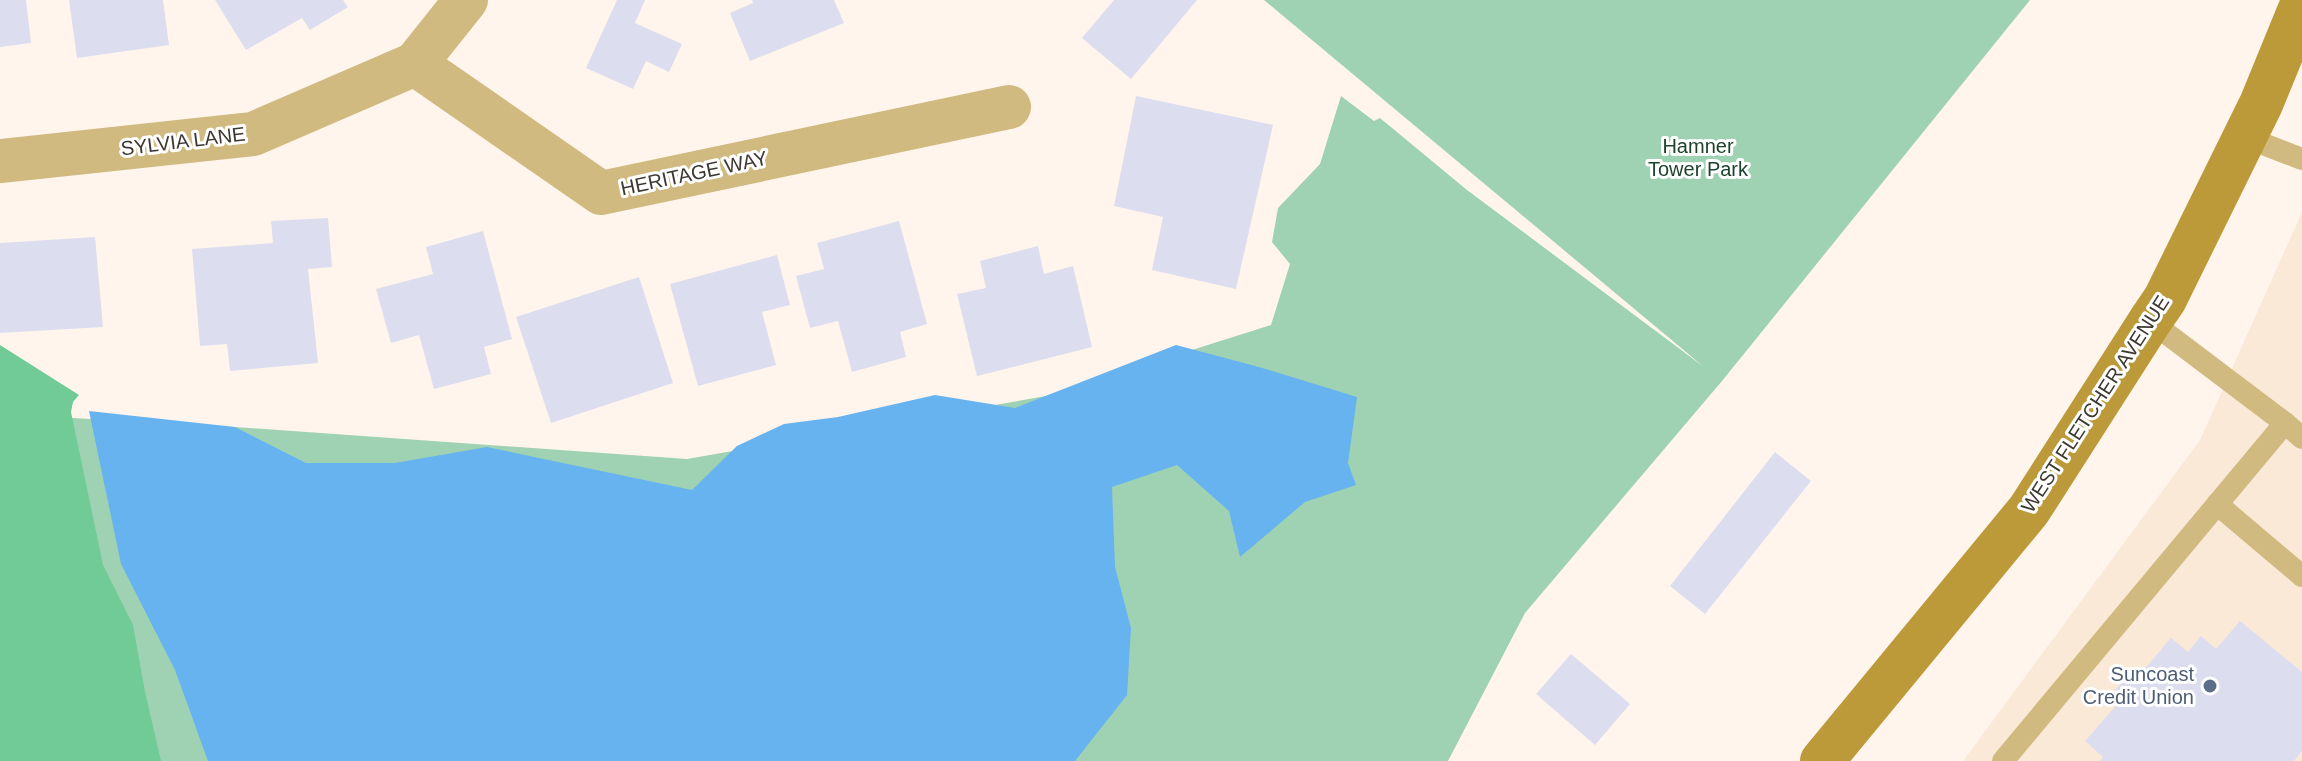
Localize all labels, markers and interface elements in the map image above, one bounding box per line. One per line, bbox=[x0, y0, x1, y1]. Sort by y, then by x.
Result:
street label: SYLVIA LANE bbox=[119, 122, 247, 160]
park label: Hamner Tower Park bbox=[1648, 135, 1749, 180]
street label: HERITAGE WAY bbox=[619, 147, 769, 199]
street label: WEST FLETCHER AVENUE bbox=[2017, 292, 2173, 516]
place label: Suncoast Credit Union bbox=[2083, 663, 2194, 708]
marker: Suncoast Credit Union bbox=[2201, 677, 2219, 695]

